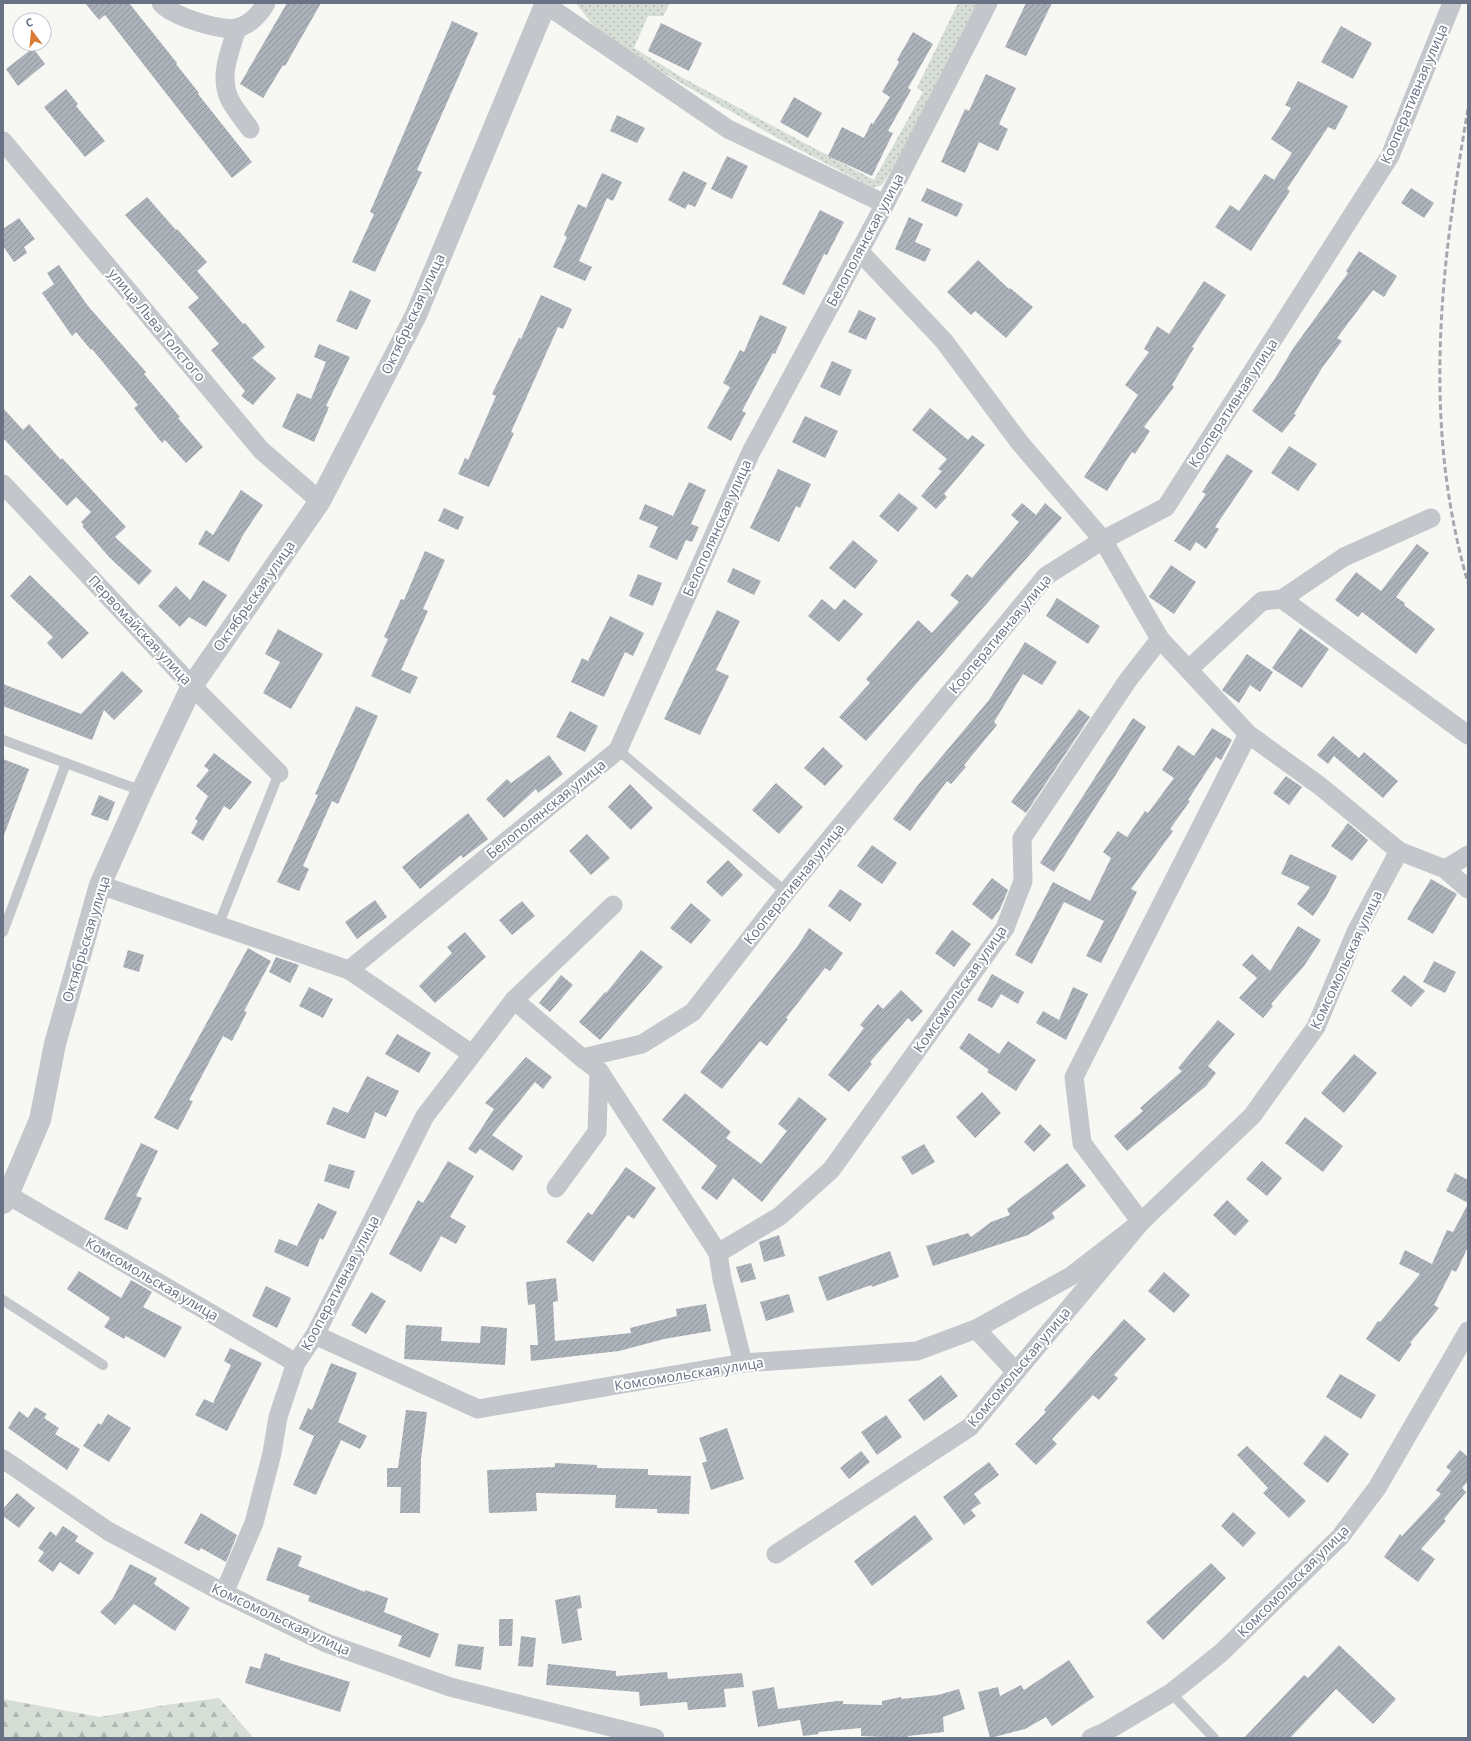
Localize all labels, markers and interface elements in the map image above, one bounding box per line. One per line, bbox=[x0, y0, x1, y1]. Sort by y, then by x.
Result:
north arrow bbox=[12, 12, 52, 52]
text: С bbox=[24, 14, 35, 30]
street label: Кооперативная улица bbox=[1375, 21, 1452, 167]
street label: Белополянская улица bbox=[821, 170, 908, 310]
street label: Октябрьская улица bbox=[376, 250, 449, 377]
street label: улица Льва Толстого bbox=[104, 264, 210, 385]
street label: Кооперативная улица bbox=[1184, 335, 1281, 471]
street label: Белополянская улица bbox=[678, 456, 755, 599]
street label: Октябрьская улица bbox=[208, 537, 299, 655]
street label: Кооперативная улица bbox=[944, 570, 1055, 697]
street label: Первомайская улица bbox=[84, 571, 196, 689]
street label: Белополянская улица bbox=[482, 755, 609, 863]
street label: Кооперативная улица bbox=[739, 819, 848, 948]
street label: Октябрьская улица bbox=[57, 873, 114, 1004]
street label: Комсомольская улица bbox=[1305, 887, 1386, 1032]
street label: Комсомольская улица bbox=[909, 921, 1011, 1056]
street label: Кооперативная улица bbox=[296, 1212, 383, 1354]
street label: Комсомольская улица bbox=[82, 1233, 222, 1325]
street label: Комсомольская улица bbox=[963, 1303, 1074, 1431]
street label: Комсомольская улица bbox=[613, 1352, 765, 1395]
street label: Комсомольская улица bbox=[1233, 1521, 1353, 1641]
street label: Комсомольская улица bbox=[209, 1578, 354, 1659]

